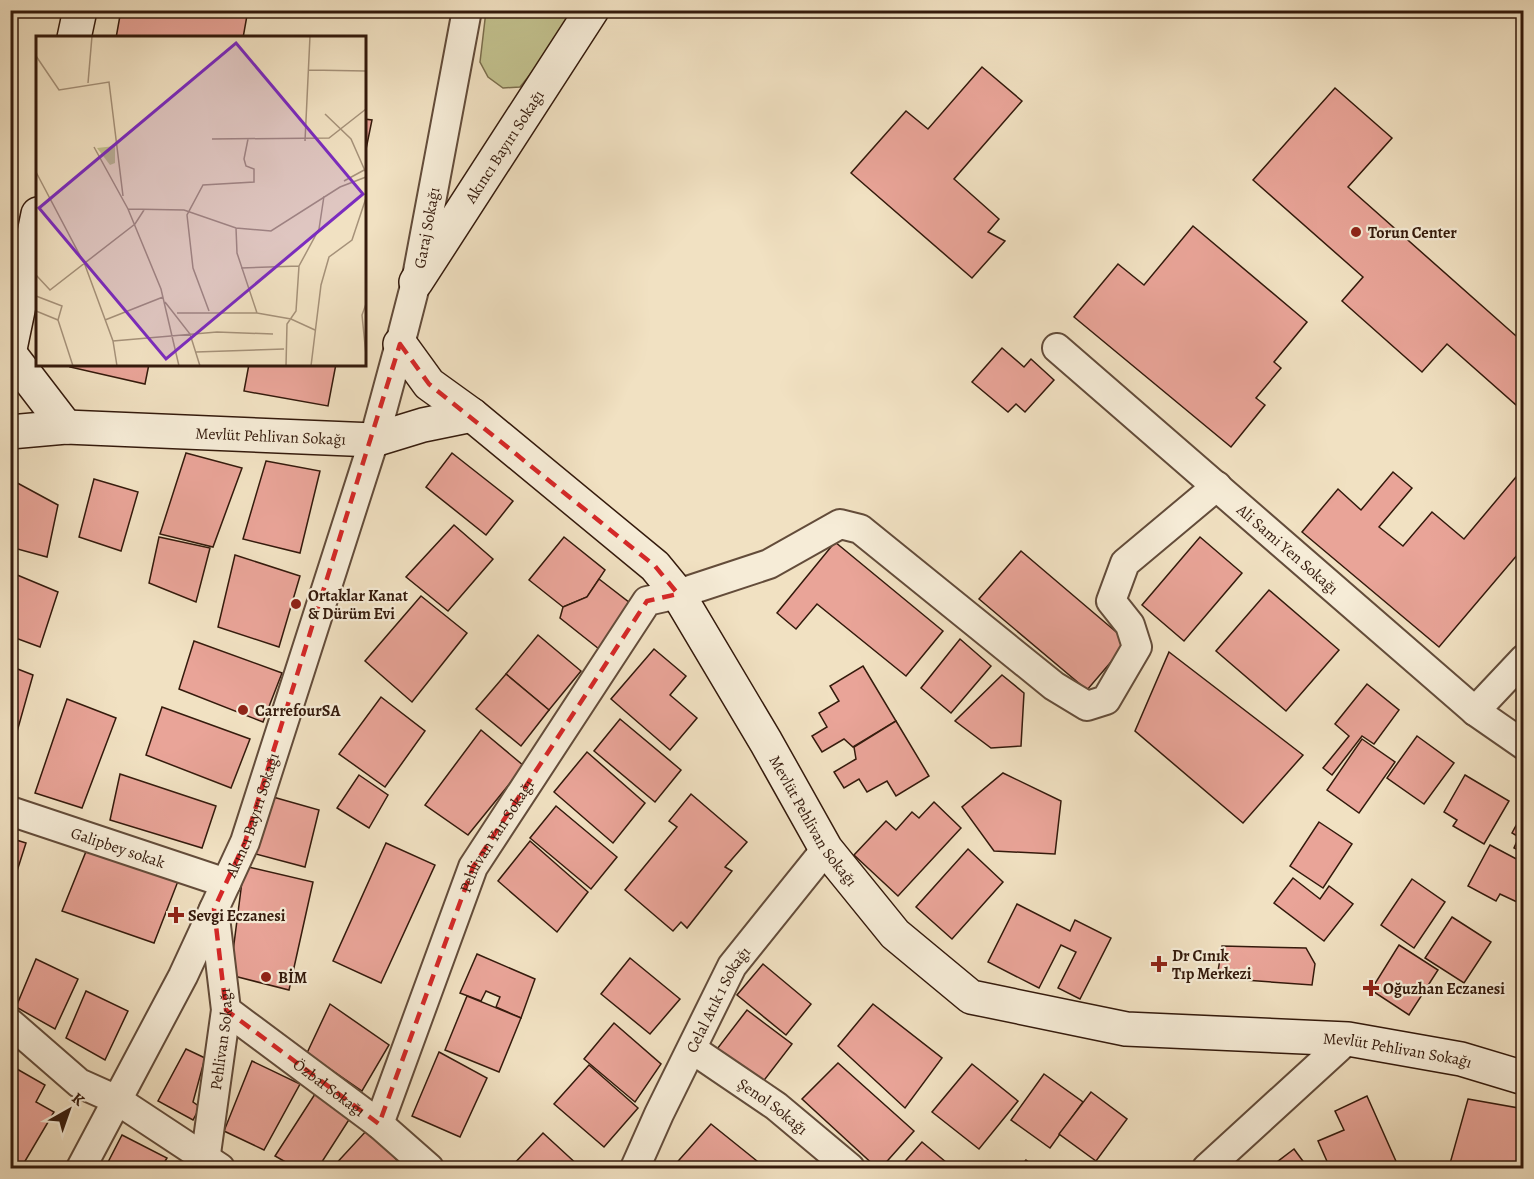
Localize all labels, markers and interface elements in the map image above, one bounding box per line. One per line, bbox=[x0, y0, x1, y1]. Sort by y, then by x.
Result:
inset map bbox=[36, 36, 366, 366]
street label: Akıncı Bayırı Sokağı bbox=[460, 86, 550, 208]
street label: Garaj Sokağı bbox=[409, 185, 446, 270]
place label: Torun Center bbox=[1368, 222, 1457, 244]
marker: Torun Center bbox=[1349, 225, 1363, 239]
street label: Mevlüt Pehlivan Sokağı bbox=[195, 422, 346, 451]
street label: Ali Sami Yen Sokağı bbox=[1231, 498, 1343, 600]
place label: Ortaklar Kanat & Dürüm Evi bbox=[308, 585, 409, 625]
marker: Ortaklar Kanat & Dürüm Evi bbox=[289, 597, 303, 611]
place label: CarrefourSA bbox=[255, 700, 341, 722]
marker: CarrefourSA bbox=[236, 703, 250, 717]
street label: Akıncı Bayırı Sokağı bbox=[220, 750, 285, 882]
street label: Mevlüt Pehlivan Sokağı bbox=[764, 751, 862, 891]
street label: Pehlivan Yan Sokağı bbox=[455, 775, 539, 896]
street label: Galipbey sokak bbox=[68, 822, 168, 874]
place label: Sevgi Eczanesi bbox=[188, 905, 286, 927]
marker: Sevgi Eczanesi bbox=[169, 908, 183, 922]
street label: Celal Atık 1 Sokağı bbox=[681, 942, 756, 1057]
place label: Dr Cınık Tıp Merkezi bbox=[1172, 945, 1252, 985]
marker: Dr Cınık Tıp Merkezi bbox=[1150, 955, 1168, 973]
place label: BİM bbox=[278, 967, 308, 989]
marker: BİM bbox=[259, 970, 273, 984]
place label: Oğuzhan Eczanesi bbox=[1383, 978, 1505, 1000]
marker: Oğuzhan Eczanesi bbox=[1364, 981, 1378, 995]
street label: Pehlivan Sokağı bbox=[205, 987, 238, 1092]
street label: Mevlüt Pehlivan Sokağı bbox=[1323, 1028, 1475, 1074]
street label: Özbal Sokağı bbox=[288, 1054, 369, 1122]
street label: Şenol Sokağı bbox=[733, 1073, 812, 1140]
north arrow bbox=[39, 1080, 99, 1140]
text: K bbox=[67, 1087, 89, 1111]

